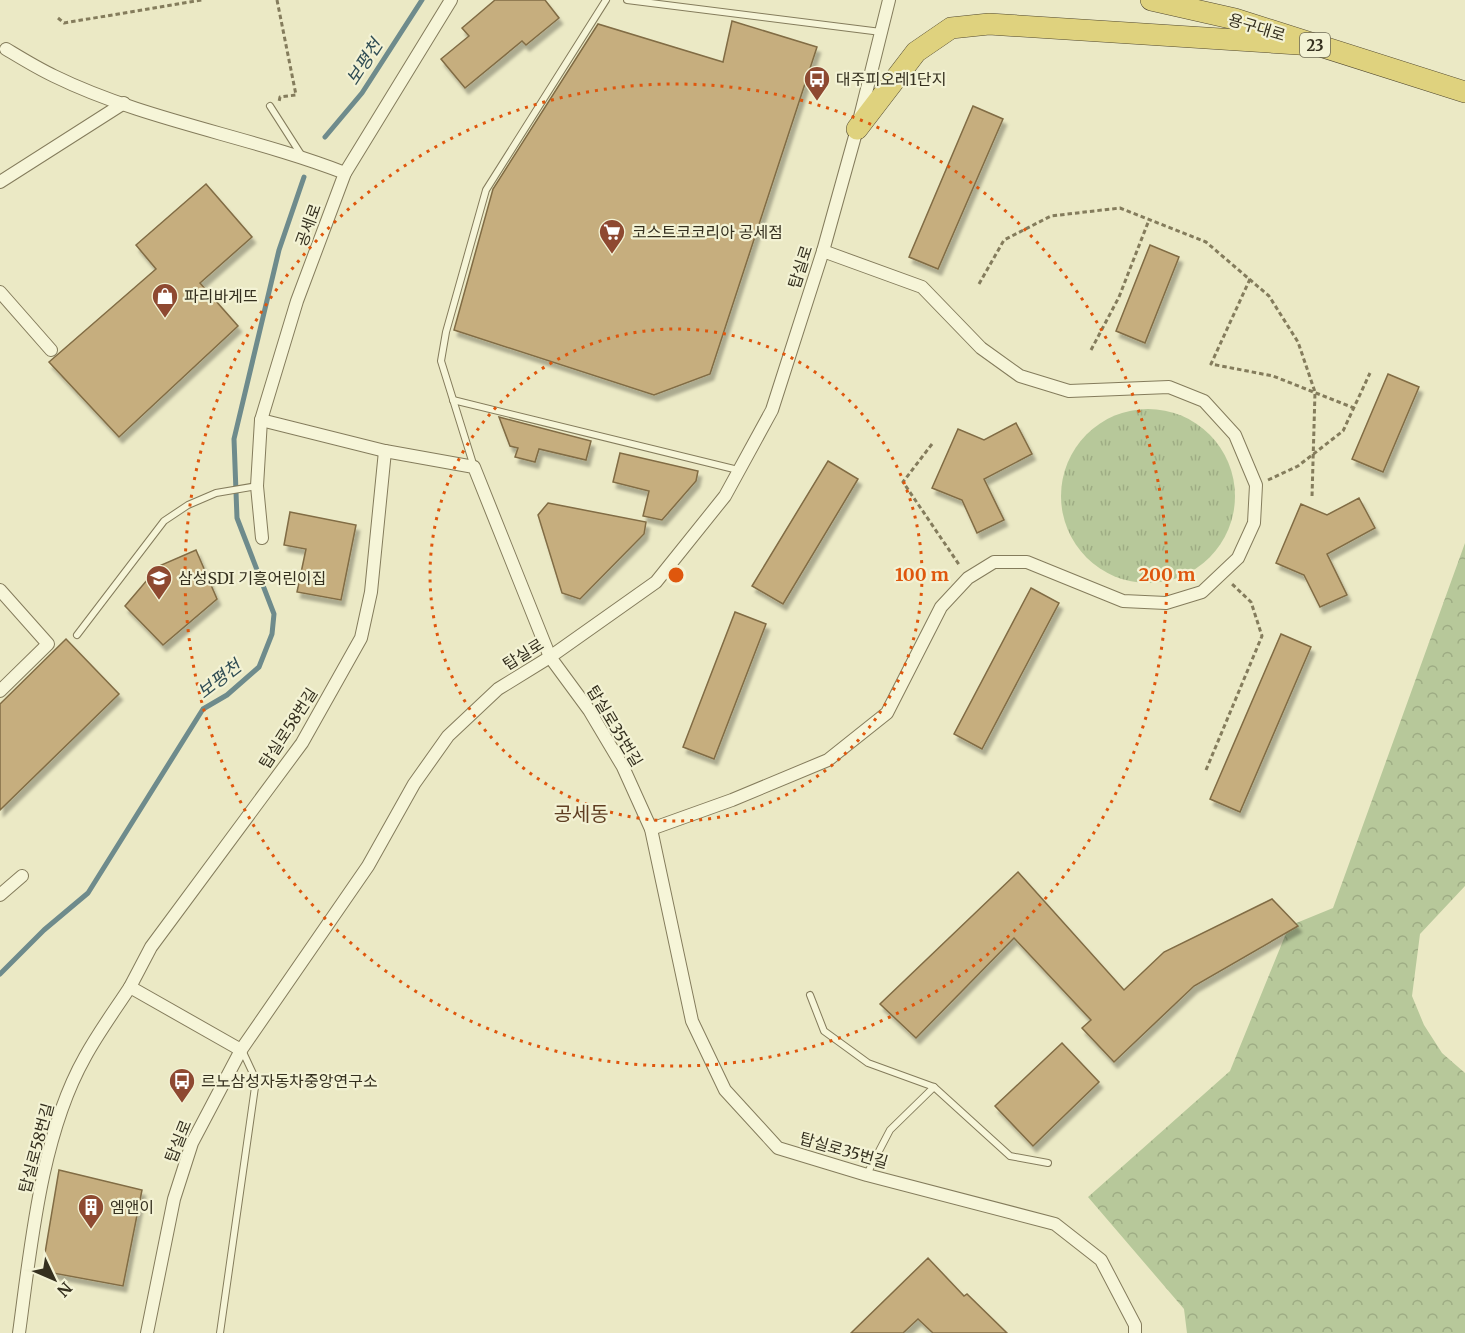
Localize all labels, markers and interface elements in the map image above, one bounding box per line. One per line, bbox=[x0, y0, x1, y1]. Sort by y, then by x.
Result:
street label: 용구대로 bbox=[1226, 9, 1288, 45]
water label: 보평천 bbox=[341, 33, 389, 89]
road number: 23 bbox=[1300, 33, 1330, 57]
bus stop icon: 대주피오레1단지 bbox=[802, 64, 832, 102]
place label: 대주피오레1단지 bbox=[836, 69, 946, 89]
street label: 공세로 bbox=[291, 201, 325, 249]
supermarket icon: 코스트코코리아 공세점 bbox=[597, 217, 627, 255]
place label: 코스트코코리아 공세점 bbox=[632, 222, 783, 242]
street label: 탑실로 bbox=[784, 243, 816, 291]
shop icon: 파리바게뜨 bbox=[150, 281, 180, 319]
place label: 파리바게뜨 bbox=[184, 286, 258, 306]
school or university icon: 삼성SDI 기흥어린이집 bbox=[144, 563, 174, 601]
text: 100 m bbox=[895, 563, 949, 586]
text: 200 m bbox=[1139, 563, 1195, 586]
centre of rings bbox=[666, 565, 686, 585]
place label: 삼성SDI 기흥어린이집 bbox=[178, 568, 326, 588]
street label: 탑실로 bbox=[499, 634, 547, 674]
water label: 보평천 bbox=[192, 653, 248, 703]
street label: 탑실로35번길 bbox=[583, 682, 647, 770]
street label: 탑실로58번길 bbox=[255, 684, 321, 772]
district label: 공세동 bbox=[553, 801, 609, 826]
bus stop icon: 르노삼성자동차중앙연구소 bbox=[167, 1066, 197, 1104]
place label: 르노삼성자동차중앙연구소 bbox=[201, 1071, 378, 1091]
street label: 탑실로58번길 bbox=[14, 1101, 58, 1195]
street label: 탑실로 bbox=[160, 1117, 196, 1165]
street label: 탑실로35번길 bbox=[797, 1128, 891, 1172]
building icon: 엠앤이 bbox=[76, 1192, 106, 1230]
place label: 엠앤이 bbox=[110, 1197, 154, 1217]
north arrow bbox=[24, 1249, 84, 1309]
text: N bbox=[53, 1278, 76, 1301]

